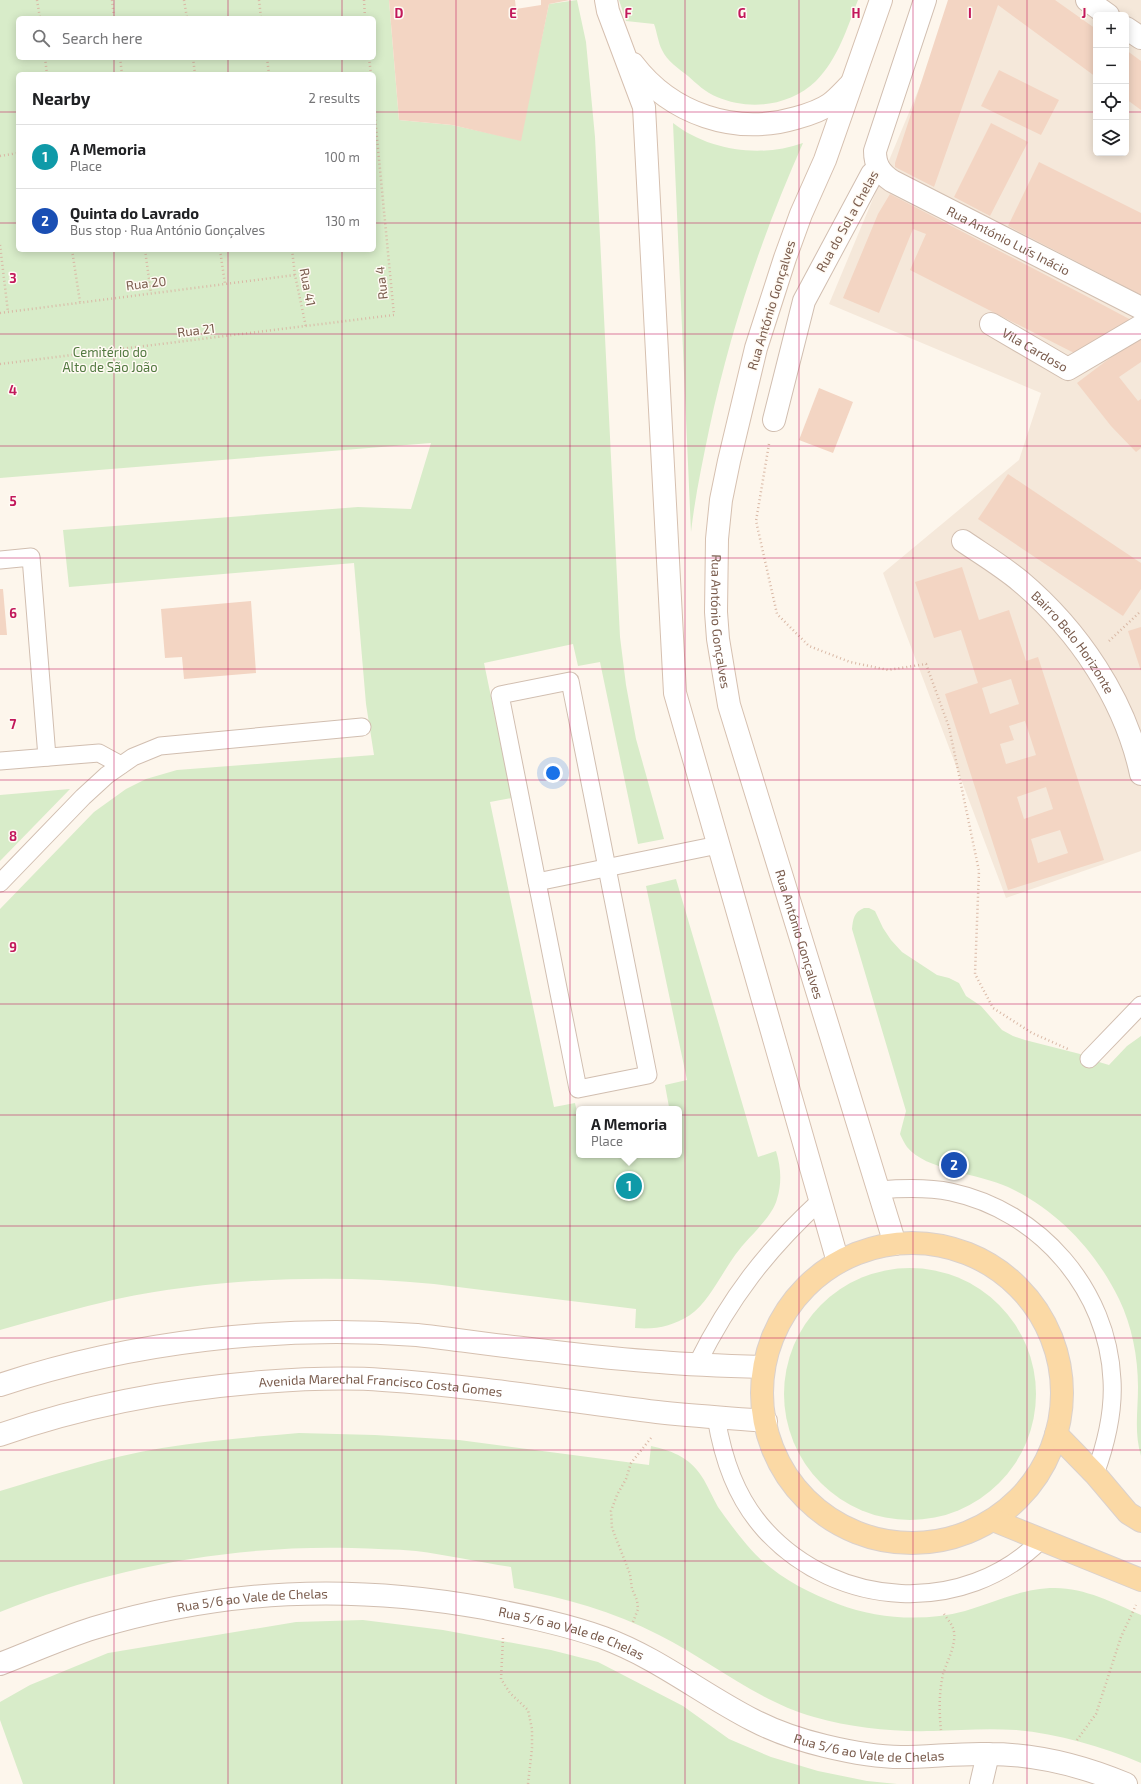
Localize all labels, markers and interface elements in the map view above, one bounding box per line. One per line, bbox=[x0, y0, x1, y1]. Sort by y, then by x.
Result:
text: D bbox=[395, 5, 404, 21]
text: E bbox=[509, 5, 517, 21]
text: F bbox=[624, 5, 632, 21]
text: G bbox=[738, 5, 746, 21]
text: H bbox=[852, 5, 861, 21]
text: I bbox=[968, 5, 972, 21]
text: J bbox=[1082, 5, 1086, 21]
map controls bbox=[1093, 12, 1129, 156]
button: + bbox=[1093, 12, 1129, 48]
search box bbox=[16, 16, 376, 60]
icon: search bbox=[30, 27, 52, 49]
text: Search here bbox=[62, 29, 143, 47]
button: − bbox=[1093, 48, 1129, 84]
button: locate bbox=[1093, 84, 1129, 120]
text: Nearby bbox=[32, 88, 90, 108]
text: 2 results bbox=[308, 90, 360, 106]
button: layers bbox=[1093, 120, 1129, 156]
text: A Memoria bbox=[70, 140, 146, 158]
text: 1 bbox=[42, 149, 48, 165]
text: 100 m bbox=[325, 149, 360, 165]
text: Place bbox=[70, 158, 102, 174]
street label: Rua do Sol a Chelas bbox=[812, 167, 882, 275]
street label: Rua António Luís Inácio bbox=[944, 202, 1073, 278]
text: Quinta do Lavrado bbox=[70, 204, 199, 222]
text: 2 bbox=[41, 213, 49, 229]
text: 130 m bbox=[325, 213, 360, 229]
text: Bus stop · Rua António Gonçalves bbox=[70, 222, 265, 238]
street label: Rua António Gonçalves bbox=[744, 238, 799, 372]
street label: Rua 4 bbox=[371, 266, 391, 300]
street label: Rua 41 bbox=[296, 267, 320, 307]
text: 3 bbox=[9, 270, 17, 286]
street label: Rua 20 bbox=[125, 273, 167, 293]
street label: Rua 21 bbox=[176, 320, 216, 340]
street label: Vila Cardoso bbox=[999, 324, 1071, 375]
park label: Cemitério do Alto de São João bbox=[62, 344, 158, 375]
text: 4 bbox=[9, 382, 17, 398]
text: 5 bbox=[9, 493, 17, 509]
street label: Rua António Gonçalves bbox=[708, 554, 734, 690]
street label: Bairro Belo Horizonte bbox=[1028, 587, 1118, 696]
text: 6 bbox=[9, 605, 17, 621]
text: 7 bbox=[10, 716, 17, 732]
your location bbox=[543, 763, 563, 783]
text: 8 bbox=[9, 828, 17, 844]
street label: Rua António Gonçalves bbox=[772, 867, 827, 1001]
text: 9 bbox=[9, 939, 17, 955]
popup bbox=[576, 1106, 682, 1158]
text: A Memoria bbox=[591, 1115, 667, 1133]
text: Place bbox=[591, 1133, 623, 1149]
pin: 2 bbox=[941, 1150, 967, 1180]
pin: 1 bbox=[616, 1171, 642, 1201]
street label: Avenida Marechal Francisco Costa Gomes bbox=[258, 1371, 503, 1400]
street label: Rua 5/6 ao Vale de Chelas bbox=[175, 1585, 328, 1615]
street label: Rua 5/6 ao Vale de Chelas bbox=[497, 1603, 647, 1663]
street label: Rua 5/6 ao Vale de Chelas bbox=[792, 1730, 945, 1765]

